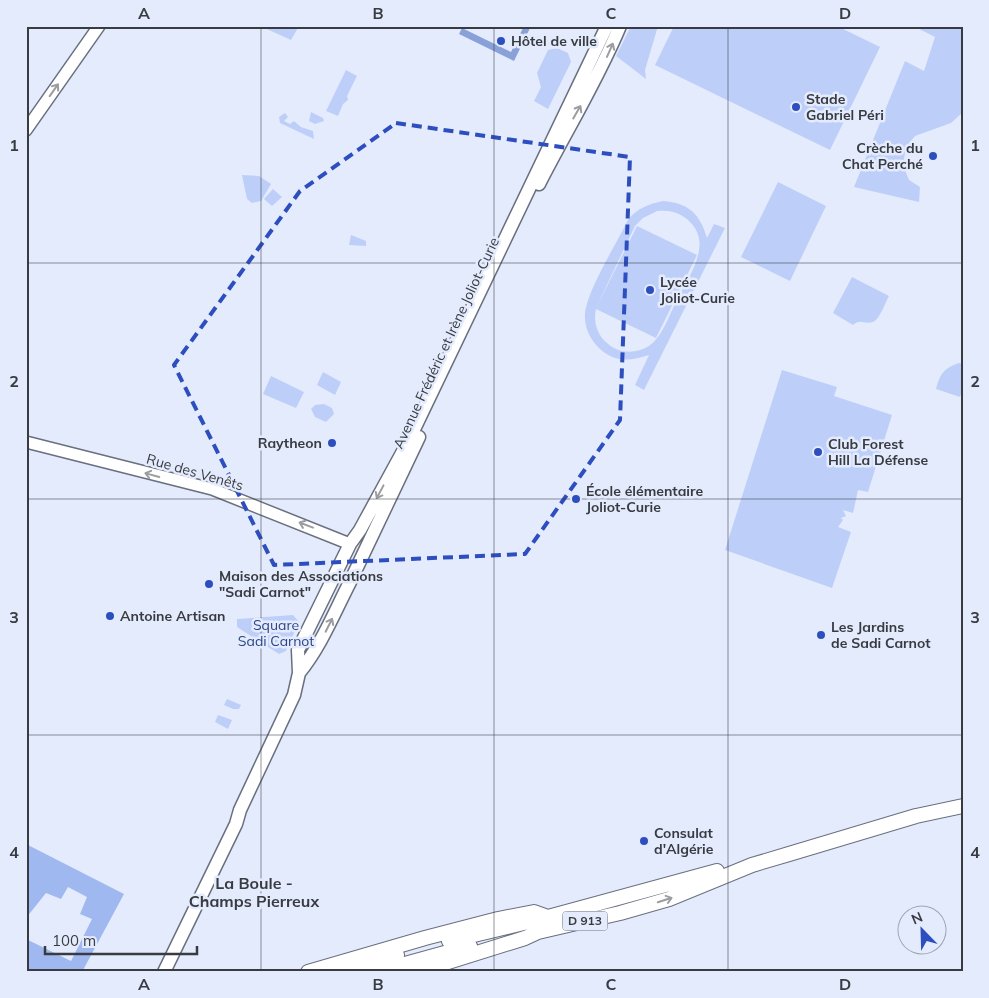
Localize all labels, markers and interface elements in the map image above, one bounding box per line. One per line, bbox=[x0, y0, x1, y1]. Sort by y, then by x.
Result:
text: A bbox=[138, 3, 150, 23]
text: B bbox=[372, 3, 384, 23]
text: C bbox=[606, 3, 617, 23]
text: D bbox=[839, 3, 851, 23]
place label: Hôtel de ville bbox=[511, 32, 597, 50]
marker: Hôtel de ville bbox=[495, 35, 507, 47]
one-way arrow bbox=[606, 43, 616, 58]
one-way arrow bbox=[49, 83, 59, 97]
place label: Stade Gabriel Péri bbox=[806, 90, 884, 124]
marker: Stade Gabriel Péri bbox=[790, 101, 802, 113]
one-way arrow bbox=[573, 105, 583, 119]
text: 1 bbox=[9, 135, 19, 155]
text: 1 bbox=[970, 135, 980, 155]
place label: Crèche du Chat Perché bbox=[842, 139, 923, 173]
marker: Crèche du Chat Perché bbox=[927, 150, 939, 162]
street label: Avenue Frédéric et Irène Joliot-Curie bbox=[389, 234, 503, 452]
place label: Lycée Joliot-Curie bbox=[660, 273, 735, 307]
marker: Lycée Joliot-Curie bbox=[644, 284, 656, 296]
text: 2 bbox=[9, 371, 19, 391]
text: 2 bbox=[970, 371, 980, 391]
place label: Raytheon bbox=[258, 434, 322, 452]
place label: Club Forest Hill La Défense bbox=[828, 435, 928, 469]
marker: Raytheon bbox=[326, 437, 338, 449]
marker: Club Forest Hill La Défense bbox=[812, 446, 824, 458]
street label: Rue des Venêts bbox=[145, 450, 246, 494]
one-way arrow bbox=[144, 469, 160, 479]
place label: École élémentaire Joliot-Curie bbox=[586, 482, 703, 516]
one-way arrow bbox=[375, 485, 385, 500]
marker: École élémentaire Joliot-Curie bbox=[570, 493, 582, 505]
one-way arrow bbox=[298, 520, 314, 529]
place label: Maison des Associations "Sadi Carnot" bbox=[219, 567, 383, 601]
marker: Maison des Associations "Sadi Carnot" bbox=[203, 578, 215, 590]
text: 3 bbox=[9, 607, 19, 627]
place label: Antoine Artisan bbox=[120, 607, 226, 625]
text: 3 bbox=[970, 607, 980, 627]
marker: Antoine Artisan bbox=[104, 610, 116, 622]
park label: Square Sadi Carnot bbox=[238, 616, 314, 650]
one-way arrow bbox=[324, 617, 334, 632]
place label: Les Jardins de Sadi Carnot bbox=[831, 618, 931, 652]
marker: Les Jardins de Sadi Carnot bbox=[815, 629, 827, 641]
place label: Consulat d'Algérie bbox=[654, 824, 714, 858]
marker: Consulat d'Algérie bbox=[638, 835, 650, 847]
text: 4 bbox=[9, 842, 19, 862]
text: 4 bbox=[970, 842, 980, 862]
district label: La Boule - Champs Pierreux bbox=[189, 873, 319, 911]
one-way arrow bbox=[656, 894, 672, 904]
north arrow bbox=[896, 906, 946, 956]
text: N bbox=[909, 908, 925, 928]
road number: D 913 bbox=[562, 911, 608, 930]
scale bar bbox=[45, 923, 198, 955]
text: 100 m bbox=[52, 931, 96, 950]
text: A bbox=[138, 974, 150, 994]
text: B bbox=[372, 974, 384, 994]
text: C bbox=[606, 974, 617, 994]
text: D bbox=[839, 974, 851, 994]

